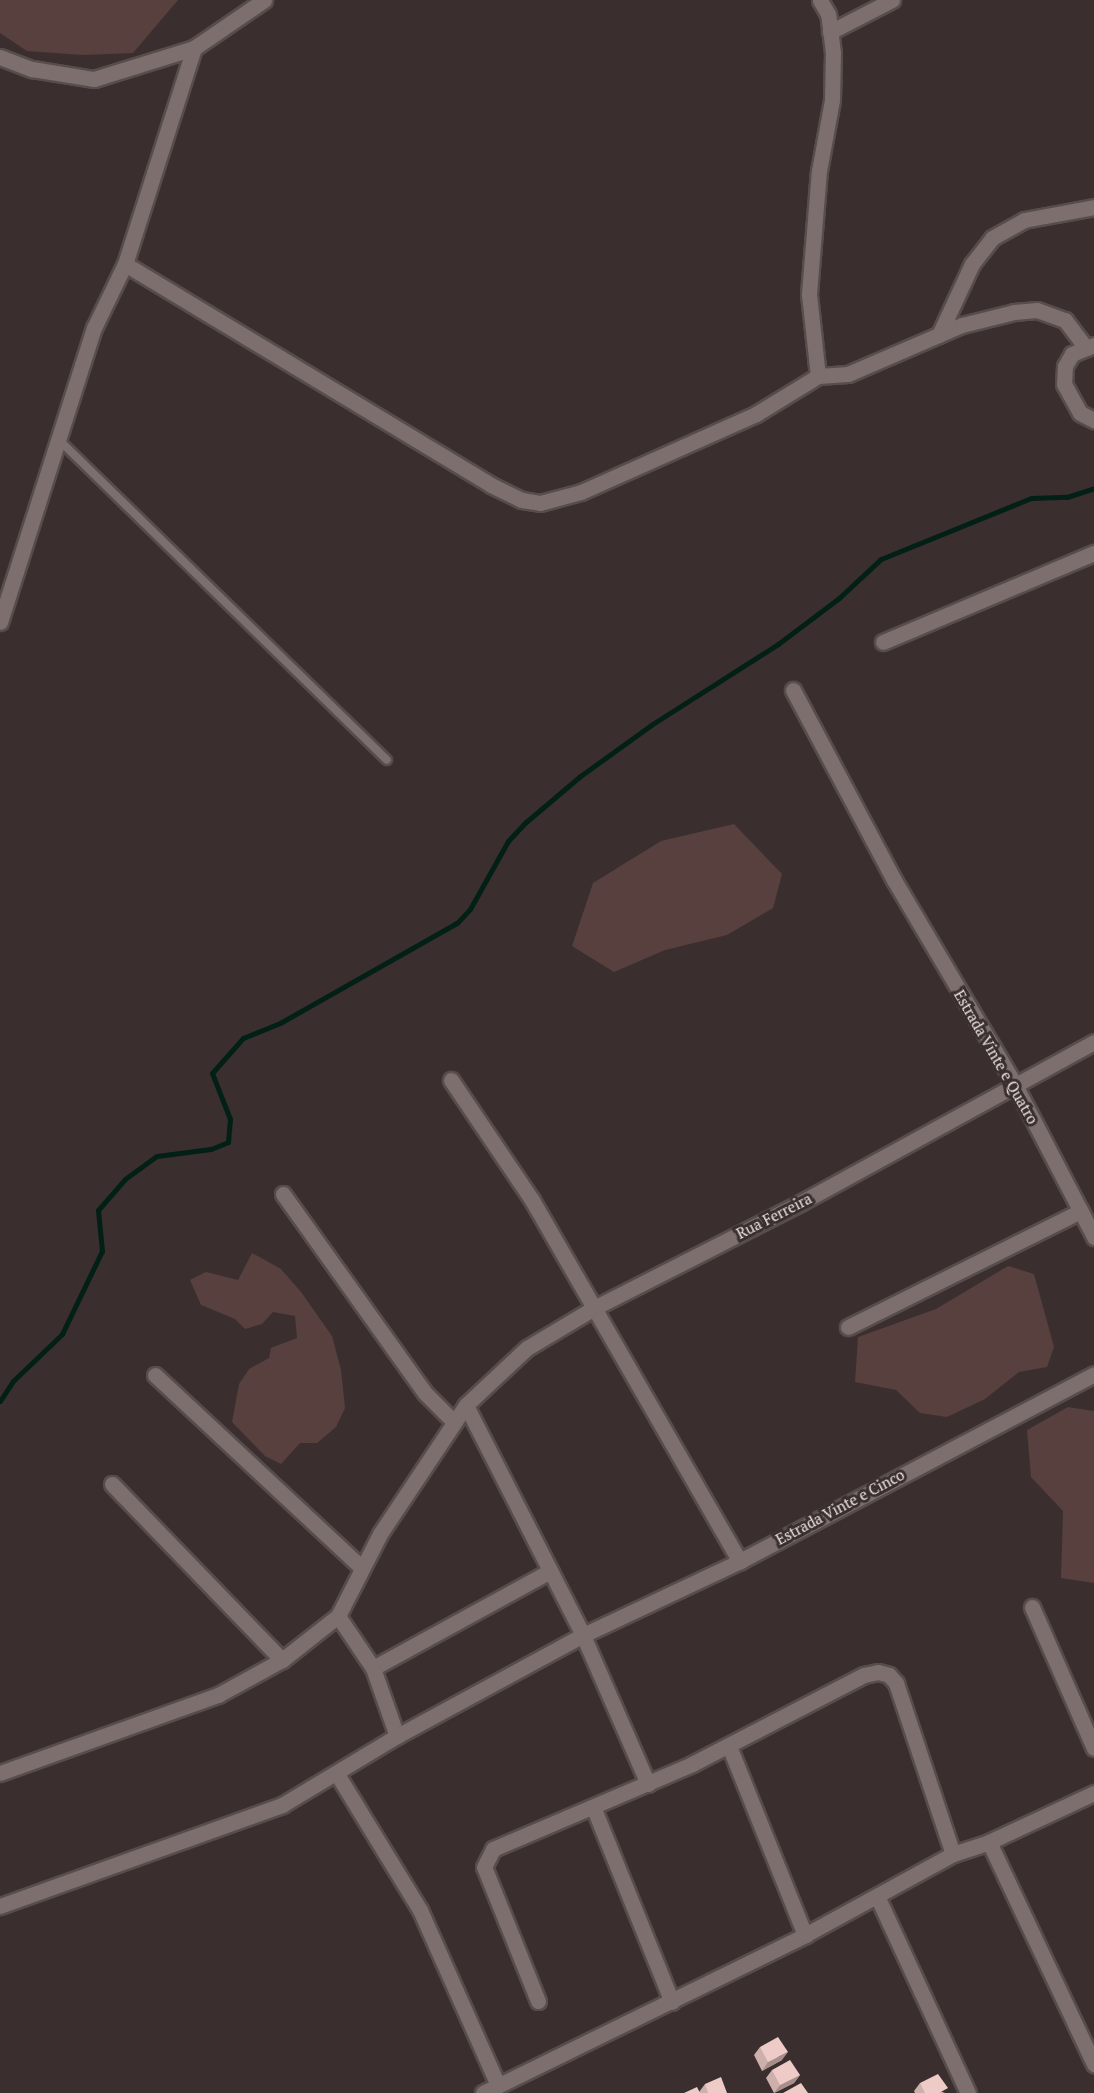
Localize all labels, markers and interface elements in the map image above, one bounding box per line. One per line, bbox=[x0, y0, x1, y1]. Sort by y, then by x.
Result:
street label: Estrada Vinte e Quatro bbox=[950, 987, 1042, 1127]
street label: Rua Ferreira bbox=[733, 1189, 815, 1243]
street label: Estrada Vinte e Cinco bbox=[772, 1465, 908, 1549]

